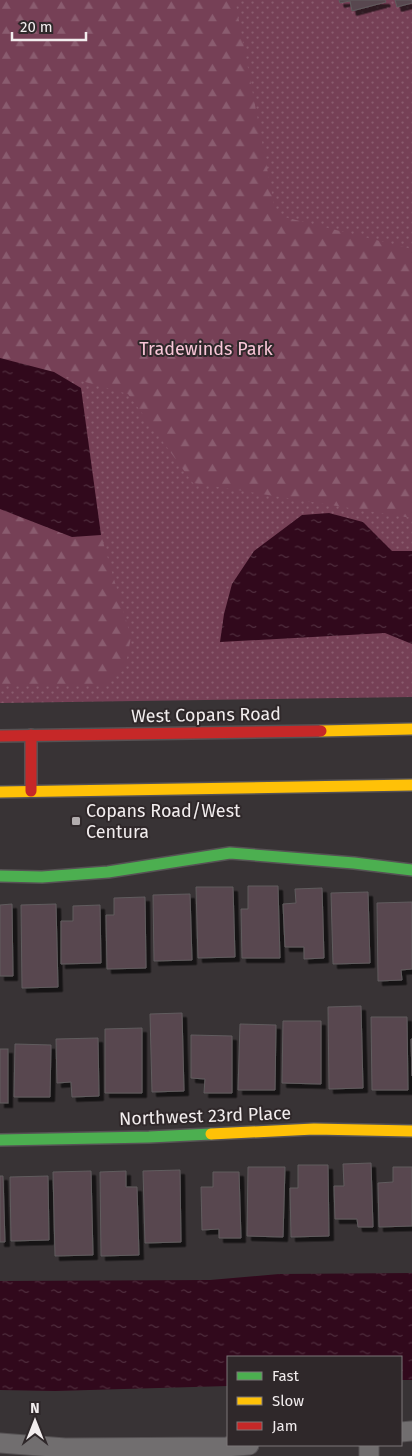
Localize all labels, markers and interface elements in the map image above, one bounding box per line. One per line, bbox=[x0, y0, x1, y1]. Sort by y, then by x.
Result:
scale bar bbox=[12, 10, 86, 42]
text: 20 m bbox=[20, 18, 53, 36]
park label: Tradewinds Park bbox=[139, 338, 273, 360]
street label: West Copans Road bbox=[131, 703, 281, 727]
place label: Copans Road/West Centura bbox=[86, 800, 241, 843]
marker: Copans Road/West Centura bbox=[70, 815, 82, 827]
street label: Northwest 23rd Place bbox=[119, 1102, 291, 1130]
legend bbox=[227, 1356, 402, 1446]
text: Fast bbox=[272, 1367, 299, 1385]
text: Slow bbox=[272, 1392, 304, 1410]
north arrow bbox=[10, 1396, 60, 1446]
text: N bbox=[30, 1400, 40, 1417]
text: Jam bbox=[272, 1417, 298, 1435]

